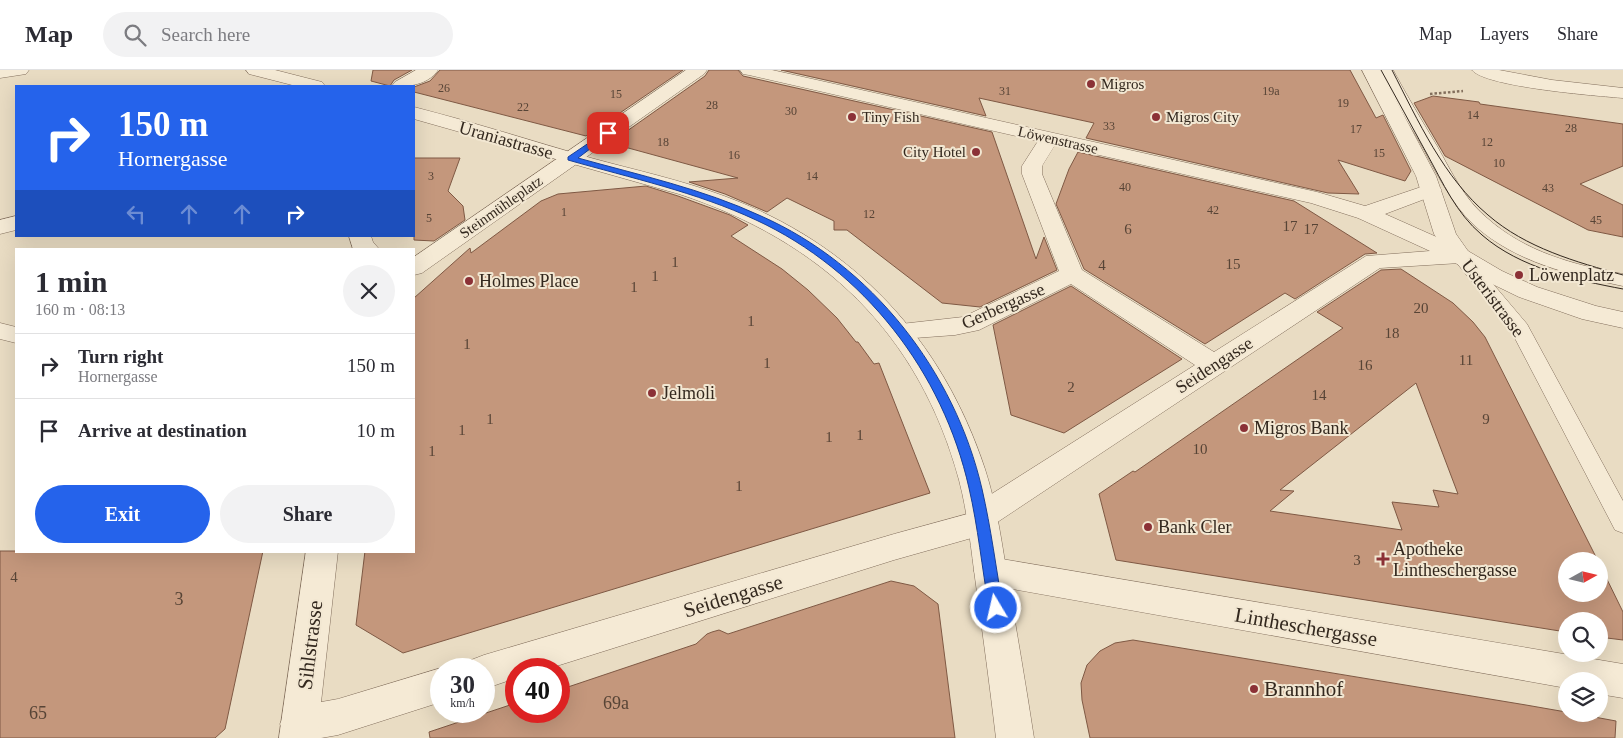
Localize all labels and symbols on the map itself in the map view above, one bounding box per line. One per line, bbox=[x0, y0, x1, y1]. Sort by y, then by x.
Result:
place label: Migros bbox=[1101, 76, 1145, 92]
marker: Migros bbox=[1085, 78, 1097, 90]
house number: 26 bbox=[438, 81, 450, 95]
house number: 31 bbox=[999, 84, 1011, 98]
house number: 19a bbox=[1262, 84, 1280, 98]
house number: 15 bbox=[610, 87, 622, 101]
house number: 19 bbox=[1337, 96, 1349, 110]
house number: 28 bbox=[706, 98, 718, 112]
house number: 22 bbox=[517, 100, 529, 114]
house number: 30 bbox=[785, 104, 797, 118]
house number: 14 bbox=[1467, 108, 1479, 122]
place label: Tiny Fish bbox=[862, 109, 920, 125]
place label: Migros City bbox=[1166, 109, 1239, 125]
marker: Tiny Fish bbox=[846, 111, 858, 123]
marker: Migros City bbox=[1150, 111, 1162, 123]
pin bbox=[587, 112, 629, 154]
street label: Uraniastrasse bbox=[457, 117, 555, 163]
house number: 33 bbox=[1103, 119, 1115, 133]
house number: 28 bbox=[1565, 121, 1577, 135]
house number: 17 bbox=[1350, 122, 1362, 136]
street label: Löwenstrasse bbox=[1016, 123, 1100, 157]
house number: 18 bbox=[657, 135, 669, 149]
house number: 12 bbox=[1481, 135, 1493, 149]
place label: City Hotel bbox=[903, 144, 966, 160]
marker: City Hotel bbox=[970, 146, 982, 158]
house number: 15 bbox=[1373, 146, 1385, 160]
house number: 16 bbox=[728, 148, 740, 162]
house number: 10 bbox=[1493, 156, 1505, 170]
house number: 3 bbox=[428, 169, 434, 183]
house number: 14 bbox=[806, 169, 818, 183]
street label: Steinmühleplatz bbox=[456, 172, 546, 242]
house number: 40 bbox=[1119, 180, 1131, 194]
house number: 43 bbox=[1542, 181, 1554, 195]
house number: 42 bbox=[1207, 203, 1219, 217]
house number: 1 bbox=[561, 205, 567, 219]
house number: 12 bbox=[863, 207, 875, 221]
house number: 5 bbox=[426, 211, 432, 225]
house number: 45 bbox=[1590, 213, 1602, 227]
house number: 17 bbox=[1283, 218, 1298, 234]
house number: 6 bbox=[1124, 221, 1132, 237]
house number: 17 bbox=[1304, 221, 1319, 237]
house number: 1 bbox=[671, 254, 679, 270]
street label: Usteristrasse bbox=[1457, 255, 1529, 341]
house number: 15 bbox=[1226, 256, 1241, 272]
house number: 4 bbox=[1098, 257, 1106, 273]
place label: Löwenplatz bbox=[1529, 265, 1614, 285]
house number: 1 bbox=[651, 268, 659, 284]
marker: Löwenplatz bbox=[1513, 269, 1525, 281]
place label: Holmes Place bbox=[479, 271, 578, 291]
marker: Holmes Place bbox=[463, 275, 475, 287]
house number: 1 bbox=[630, 279, 638, 295]
street label: Gerbergasse bbox=[958, 279, 1048, 333]
house number: 20 bbox=[1414, 300, 1429, 316]
house number: 1 bbox=[747, 313, 755, 329]
house number: 18 bbox=[1385, 325, 1400, 341]
street label: Seidengasse bbox=[1172, 333, 1256, 397]
house number: 1 bbox=[463, 336, 471, 352]
house number: 11 bbox=[1459, 352, 1473, 368]
house number: 1 bbox=[763, 355, 771, 371]
house number: 16 bbox=[1358, 357, 1373, 373]
house number: 2 bbox=[1067, 379, 1075, 395]
place label: Jelmoli bbox=[662, 383, 715, 403]
marker: Jelmoli bbox=[646, 387, 658, 399]
house number: 14 bbox=[1312, 387, 1327, 403]
house number: 1 bbox=[486, 411, 494, 427]
house number: 9 bbox=[1482, 411, 1490, 427]
place label: Migros Bank bbox=[1254, 418, 1349, 438]
house number: 1 bbox=[458, 422, 466, 438]
marker: Migros Bank bbox=[1238, 422, 1250, 434]
house number: 1 bbox=[856, 427, 864, 443]
house number: 1 bbox=[825, 429, 833, 445]
house number: 10 bbox=[1193, 441, 1208, 457]
house number: 1 bbox=[428, 443, 436, 459]
house number: 1 bbox=[735, 478, 743, 494]
place label: Bank Cler bbox=[1158, 517, 1232, 537]
marker: Bank Cler bbox=[1142, 521, 1154, 533]
place label: Apotheke Lintheschergasse bbox=[1393, 539, 1517, 580]
house number: 3 bbox=[1353, 552, 1361, 568]
north arrow bbox=[1558, 552, 1608, 602]
marker: Apotheke Lintheschergasse bbox=[1377, 553, 1389, 565]
house number: 4 bbox=[10, 569, 18, 585]
street label: Seidengasse bbox=[680, 570, 786, 622]
position arrow bbox=[969, 581, 1021, 633]
house number: 3 bbox=[175, 589, 184, 609]
street label: Sihlstrasse bbox=[293, 599, 327, 691]
street label: Lintheschergasse bbox=[1233, 603, 1379, 651]
speed limit sign: 40 bbox=[505, 658, 570, 723]
place label: Brannhof bbox=[1264, 677, 1343, 701]
marker: Brannhof bbox=[1248, 683, 1260, 695]
house number: 69a bbox=[603, 693, 629, 713]
house number: 65 bbox=[29, 703, 47, 723]

